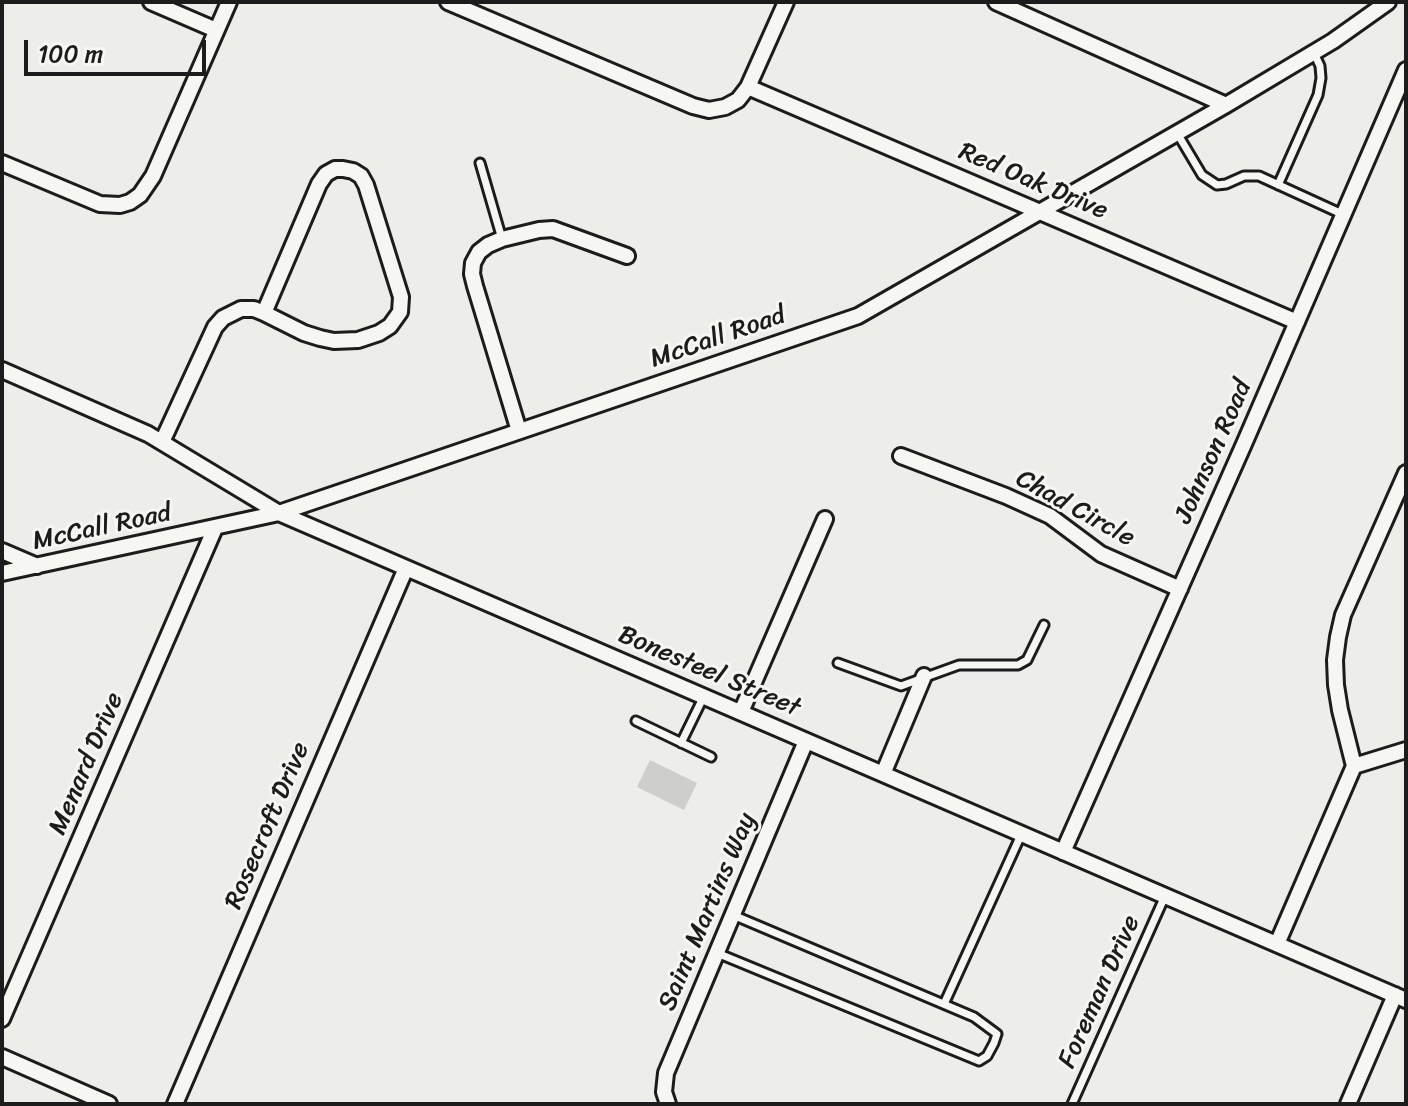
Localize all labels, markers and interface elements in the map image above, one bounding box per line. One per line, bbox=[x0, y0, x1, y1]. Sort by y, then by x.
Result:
scale bar bbox=[28, 24, 210, 74]
text: 100 m bbox=[38, 33, 103, 75]
street label: Red Oak Drive bbox=[954, 137, 1112, 227]
street label: McCall Road bbox=[646, 300, 790, 376]
street label: Johnson Road bbox=[1169, 376, 1259, 528]
street label: Chad Circle bbox=[1010, 464, 1140, 554]
street label: McCall Road bbox=[30, 498, 174, 558]
street label: Bonesteel Street bbox=[613, 620, 805, 724]
street label: Menard Drive bbox=[43, 688, 131, 840]
street label: Rosecroft Drive bbox=[219, 738, 317, 914]
street label: Saint Martins Way bbox=[652, 809, 764, 1015]
street label: Foreman Drive bbox=[1052, 911, 1148, 1073]

